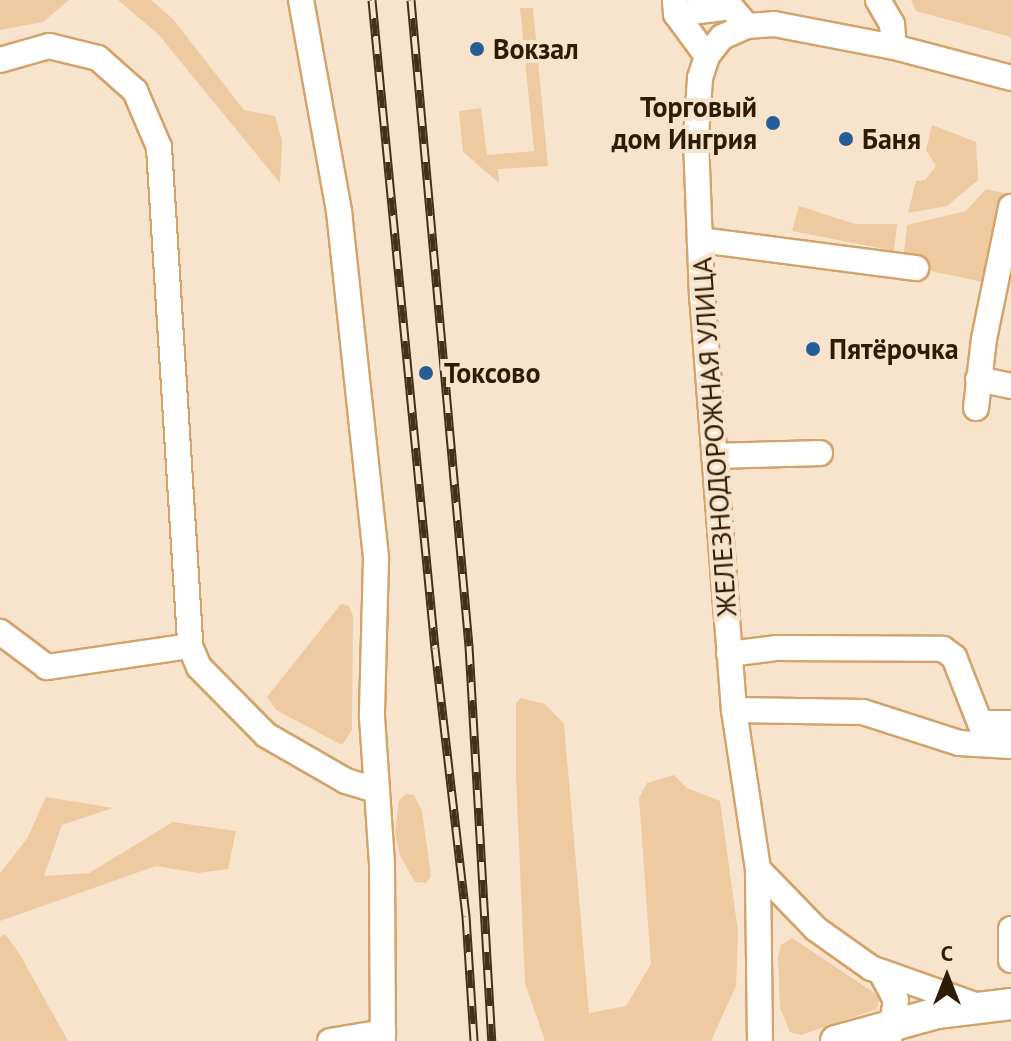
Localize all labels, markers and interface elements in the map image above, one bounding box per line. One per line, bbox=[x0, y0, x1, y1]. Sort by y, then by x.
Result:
place label: Вокзал bbox=[493, 32, 579, 66]
marker: Вокзал bbox=[468, 40, 486, 58]
place label: Торговый дом Ингрия bbox=[612, 90, 757, 156]
marker: Торговый дом Ингрия bbox=[764, 114, 782, 132]
place label: Баня bbox=[862, 122, 921, 156]
marker: Баня bbox=[837, 130, 855, 148]
street label: ЖЕЛЕЗНОДОРОЖНАЯ УЛИЦА bbox=[685, 256, 743, 618]
place label: Пятёрочка bbox=[829, 332, 959, 366]
marker: Пятёрочка bbox=[804, 340, 822, 358]
place label: Токсово bbox=[444, 356, 541, 390]
marker: Токсово bbox=[415, 362, 437, 384]
north arrow bbox=[907, 937, 987, 1017]
text: С bbox=[941, 939, 953, 967]

